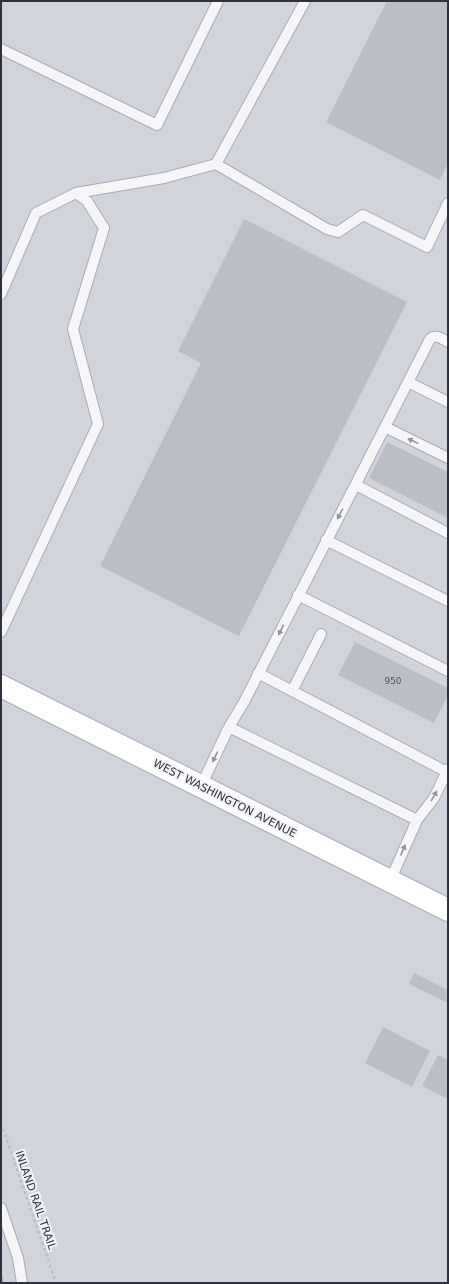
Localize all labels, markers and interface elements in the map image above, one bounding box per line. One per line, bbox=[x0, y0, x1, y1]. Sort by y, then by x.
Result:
one-way arrow bbox=[407, 438, 419, 444]
one-way arrow bbox=[337, 509, 343, 520]
one-way arrow bbox=[277, 624, 284, 636]
house number: 950 bbox=[384, 676, 402, 686]
one-way arrow bbox=[212, 751, 218, 762]
street label: WEST WASHINGTON AVENUE bbox=[151, 756, 299, 840]
one-way arrow bbox=[431, 790, 438, 802]
one-way arrow bbox=[401, 844, 407, 856]
street label: INLAND RAIL TRAIL bbox=[12, 1149, 59, 1252]

